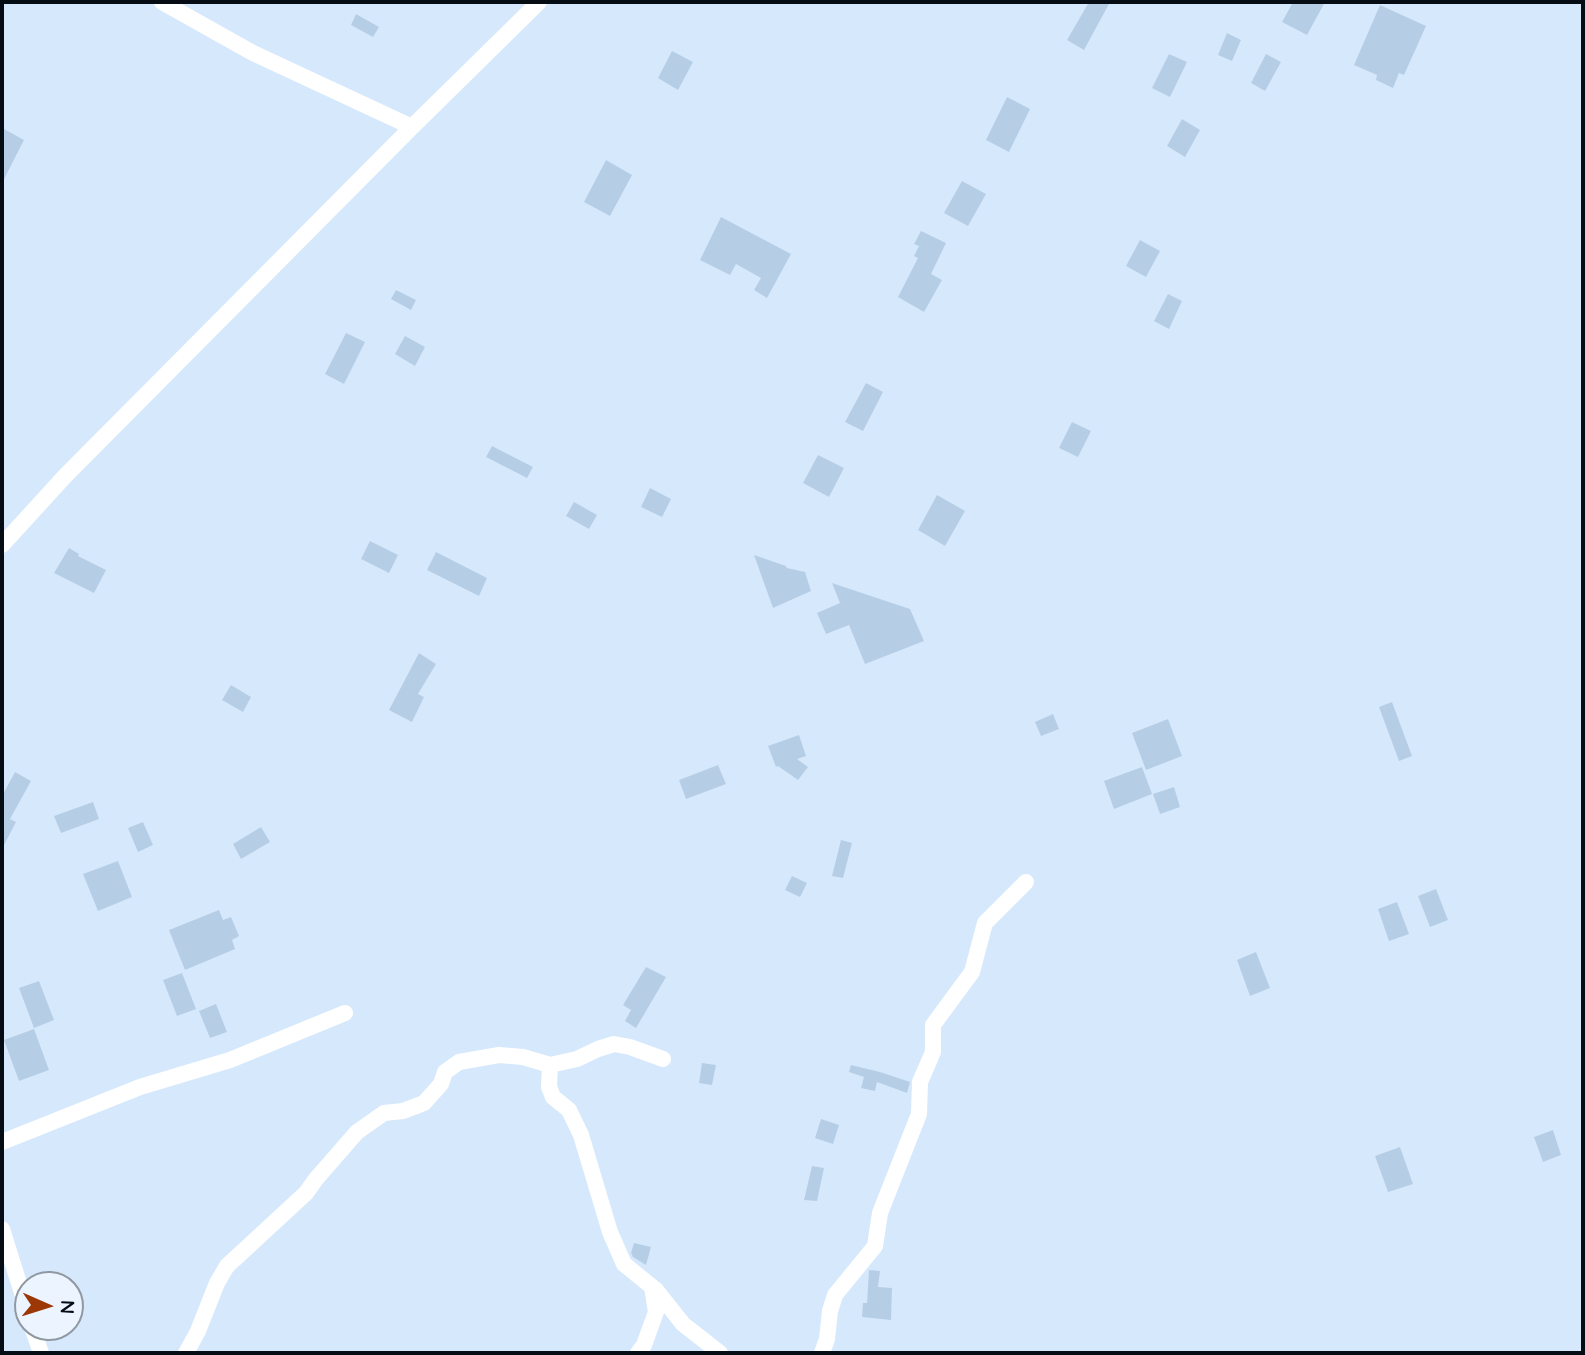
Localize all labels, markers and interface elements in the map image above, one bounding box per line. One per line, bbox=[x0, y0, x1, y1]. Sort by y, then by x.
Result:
north arrow bbox=[14, 1271, 84, 1341]
text: N bbox=[56, 1299, 80, 1315]

